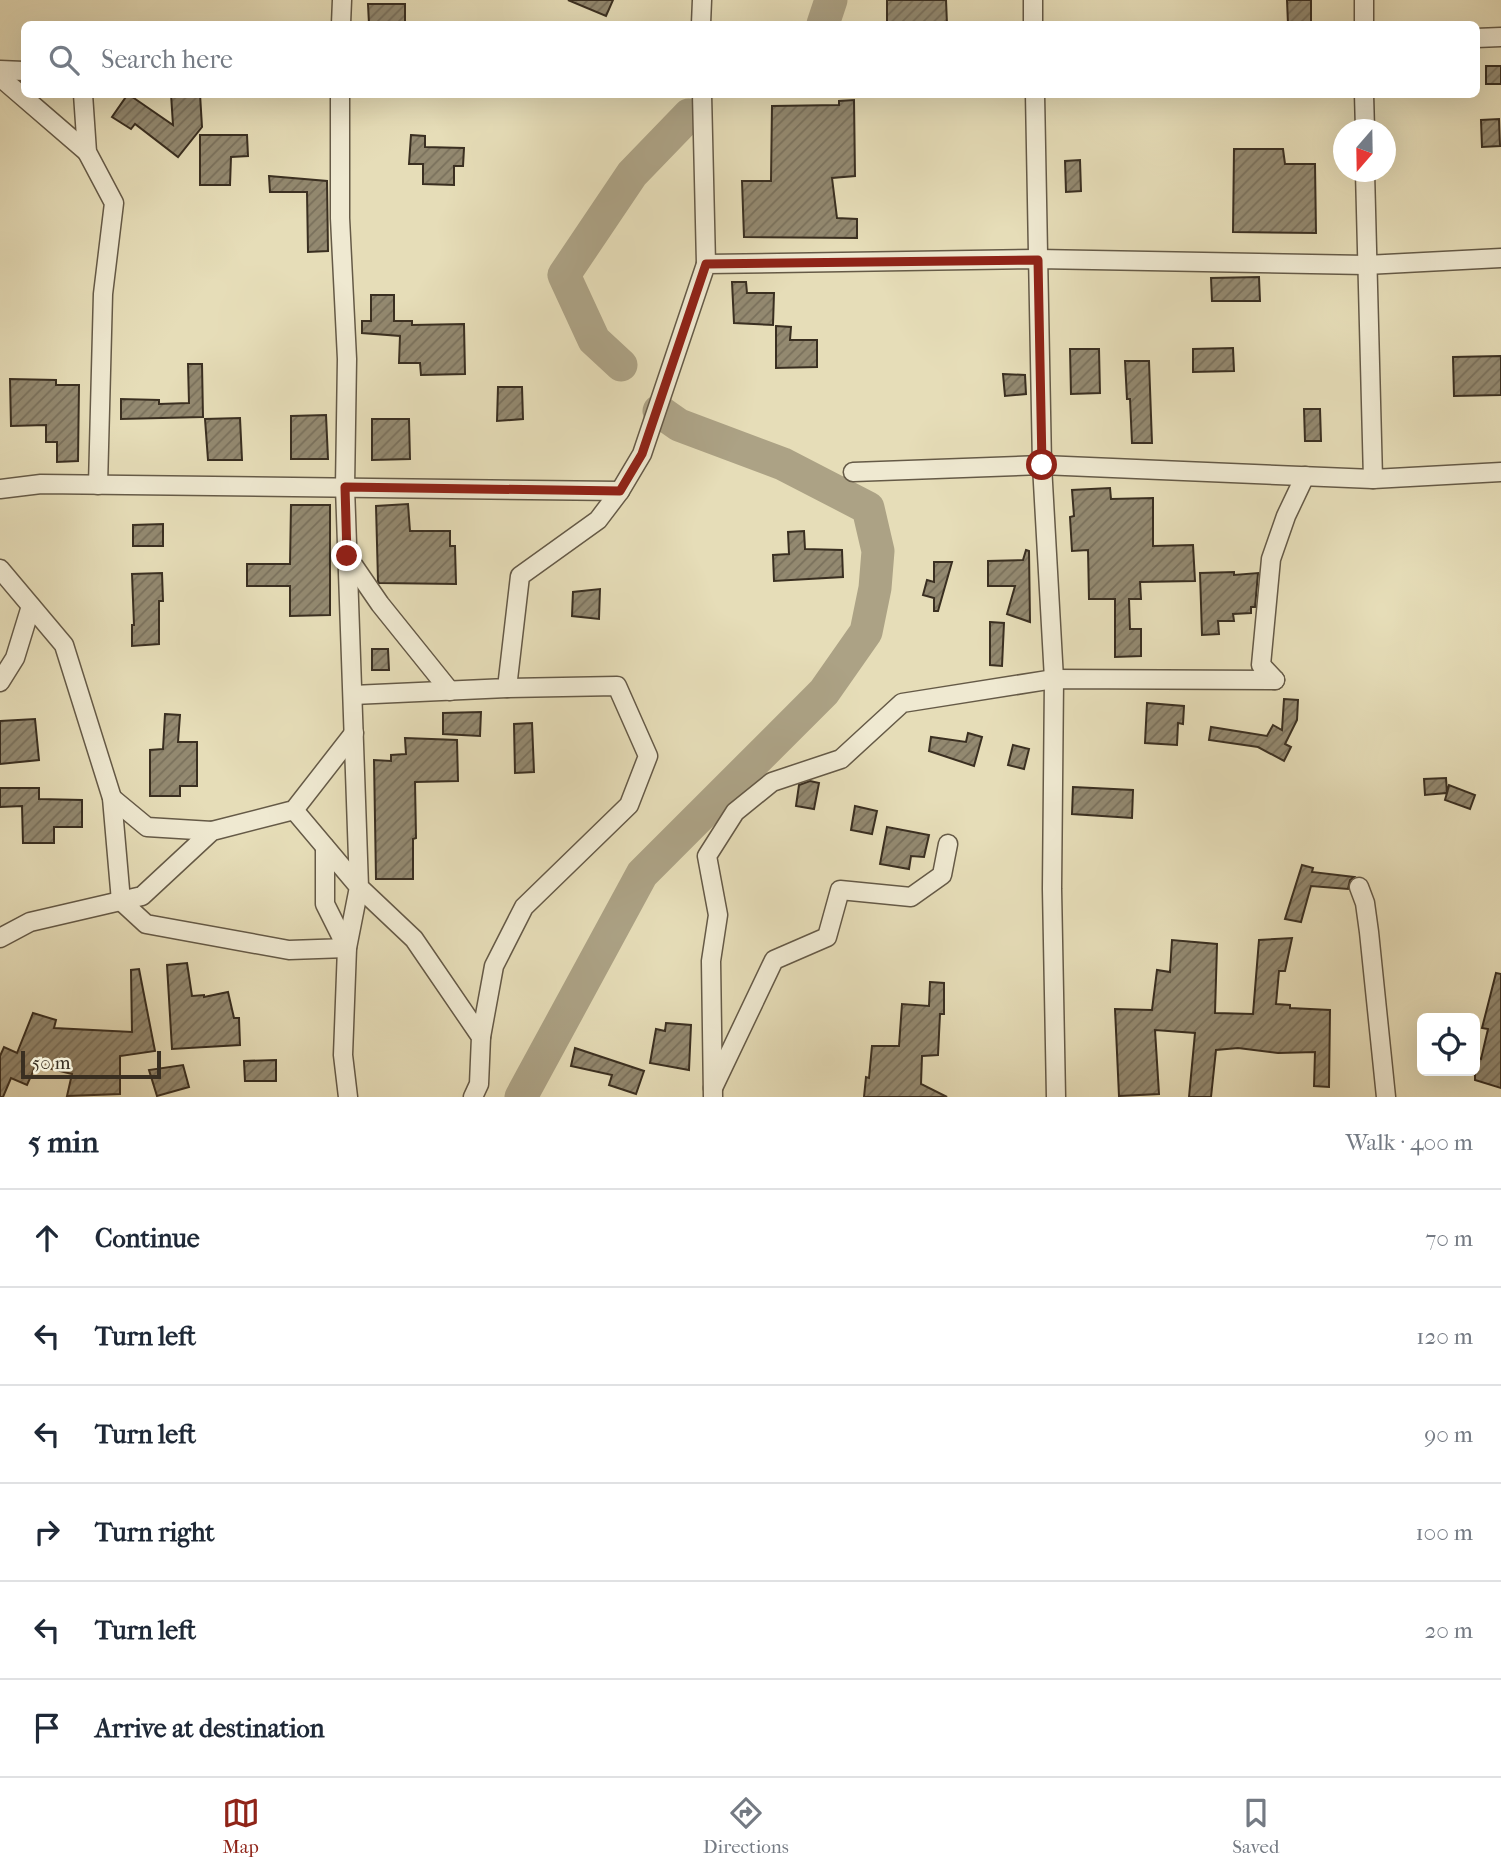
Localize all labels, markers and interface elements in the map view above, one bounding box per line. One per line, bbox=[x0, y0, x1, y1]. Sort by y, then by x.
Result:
search box bbox=[21, 21, 1480, 98]
icon: search bbox=[45, 41, 83, 79]
text: Search here bbox=[101, 44, 233, 75]
north arrow bbox=[1333, 119, 1396, 182]
route start bbox=[1026, 449, 1057, 480]
route end bbox=[331, 540, 362, 571]
map controls bbox=[1417, 1013, 1480, 1076]
button: locate bbox=[1417, 1013, 1480, 1076]
scale bar bbox=[21, 1048, 161, 1080]
text: 50 m bbox=[32, 1052, 71, 1074]
text: 5 min bbox=[28, 1125, 99, 1160]
text: Walk · 400 m bbox=[1346, 1129, 1473, 1156]
icon: ahead bbox=[28, 1219, 66, 1257]
text: Continue bbox=[95, 1223, 200, 1254]
text: 70 m bbox=[1425, 1225, 1473, 1252]
icon: left bbox=[28, 1317, 66, 1355]
text: Turn left bbox=[95, 1321, 196, 1352]
text: 120 m bbox=[1416, 1323, 1473, 1350]
icon: left bbox=[28, 1415, 66, 1453]
text: Turn left bbox=[95, 1419, 196, 1450]
text: 90 m bbox=[1424, 1421, 1473, 1448]
icon: right bbox=[28, 1513, 66, 1551]
text: Turn right bbox=[95, 1517, 215, 1548]
text: 100 m bbox=[1415, 1519, 1473, 1546]
icon: left bbox=[28, 1611, 66, 1649]
text: Turn left bbox=[95, 1615, 196, 1646]
text: 20 m bbox=[1424, 1617, 1473, 1644]
icon: arrive bbox=[28, 1709, 66, 1747]
text: Arrive at destination bbox=[95, 1713, 325, 1744]
tab: Map bbox=[222, 1794, 260, 1858]
tab: Directions bbox=[703, 1794, 789, 1858]
tab: Saved bbox=[1232, 1794, 1279, 1858]

